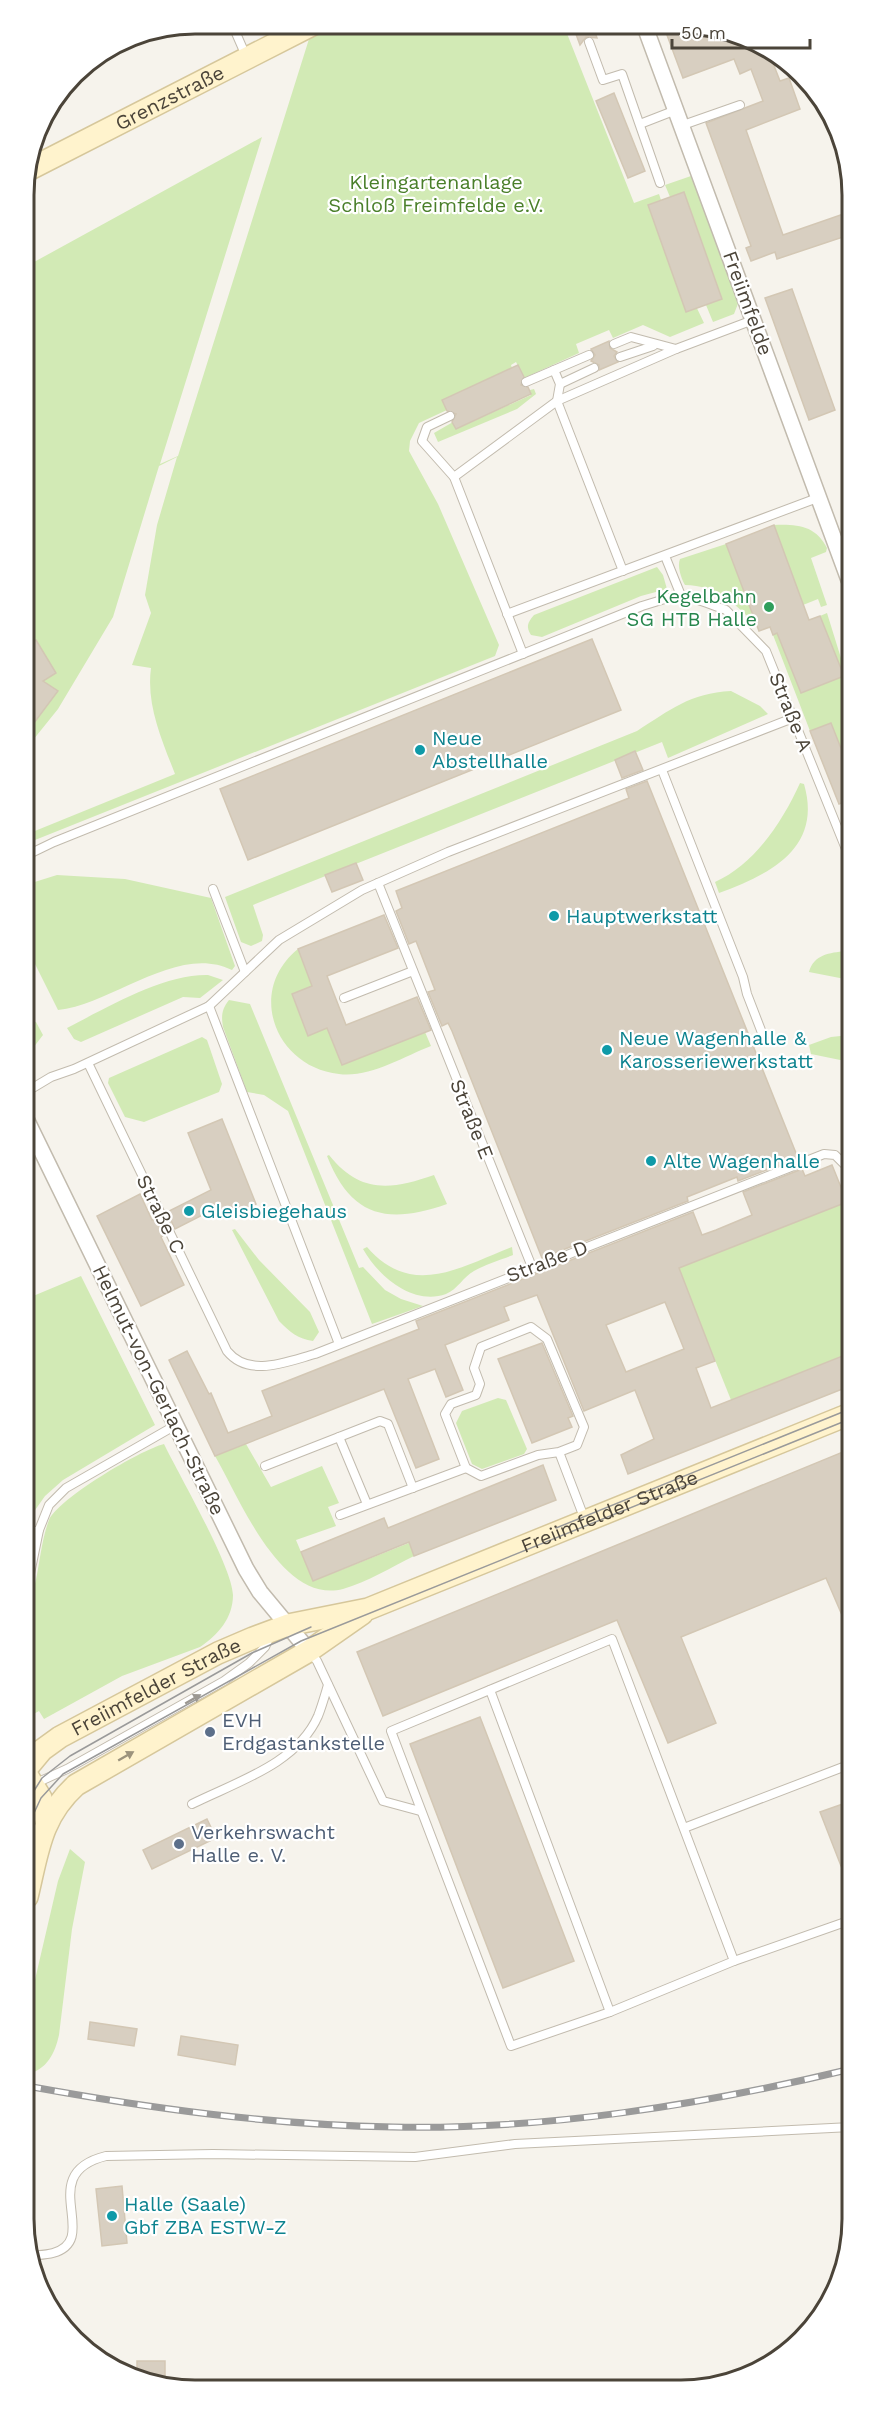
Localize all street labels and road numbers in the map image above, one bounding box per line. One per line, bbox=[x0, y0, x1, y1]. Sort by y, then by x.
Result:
street label: Grenzstraße bbox=[111, 60, 228, 135]
street label: Freiimfelde bbox=[718, 247, 778, 359]
street label: Straße A bbox=[764, 669, 818, 755]
street label: Straße E bbox=[445, 1076, 499, 1162]
street label: Straße C bbox=[132, 1171, 190, 1257]
street label: Straße D bbox=[503, 1234, 591, 1288]
street label: Helmut-von-Gerlach-Straße bbox=[88, 1261, 230, 1519]
street label: Freiimfelder Straße bbox=[518, 1465, 701, 1558]
street label: Freiimfelder Straße bbox=[67, 1633, 245, 1741]

